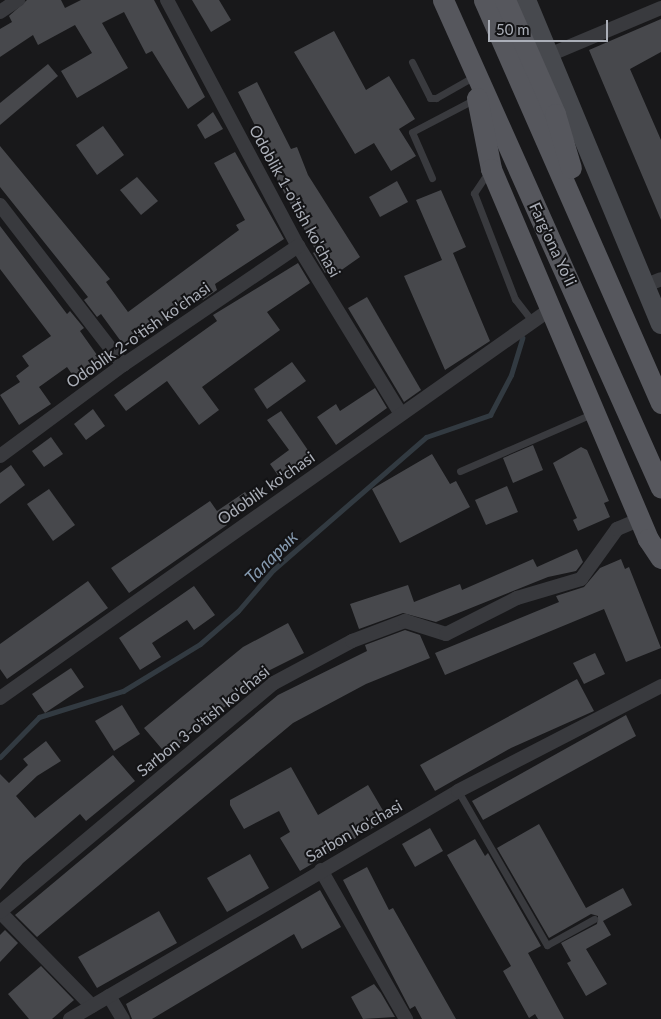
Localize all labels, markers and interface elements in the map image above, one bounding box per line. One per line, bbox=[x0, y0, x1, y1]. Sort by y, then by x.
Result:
scale bar bbox=[491, 10, 611, 42]
text: 50 m bbox=[496, 20, 530, 38]
street label: Odoblik 1-o'tish ko'chasi bbox=[245, 121, 345, 281]
street label: Farg'ona Yo'li bbox=[525, 199, 581, 289]
street label: Odoblik 2-o'tish ko'chasi bbox=[62, 278, 214, 392]
street label: Odoblik ko'chasi bbox=[214, 447, 318, 529]
water label: Таларык bbox=[240, 526, 302, 588]
street label: Sarbon 3-o'tish ko'chasi bbox=[133, 662, 273, 780]
street label: Sarbon ko'chasi bbox=[302, 796, 406, 866]

